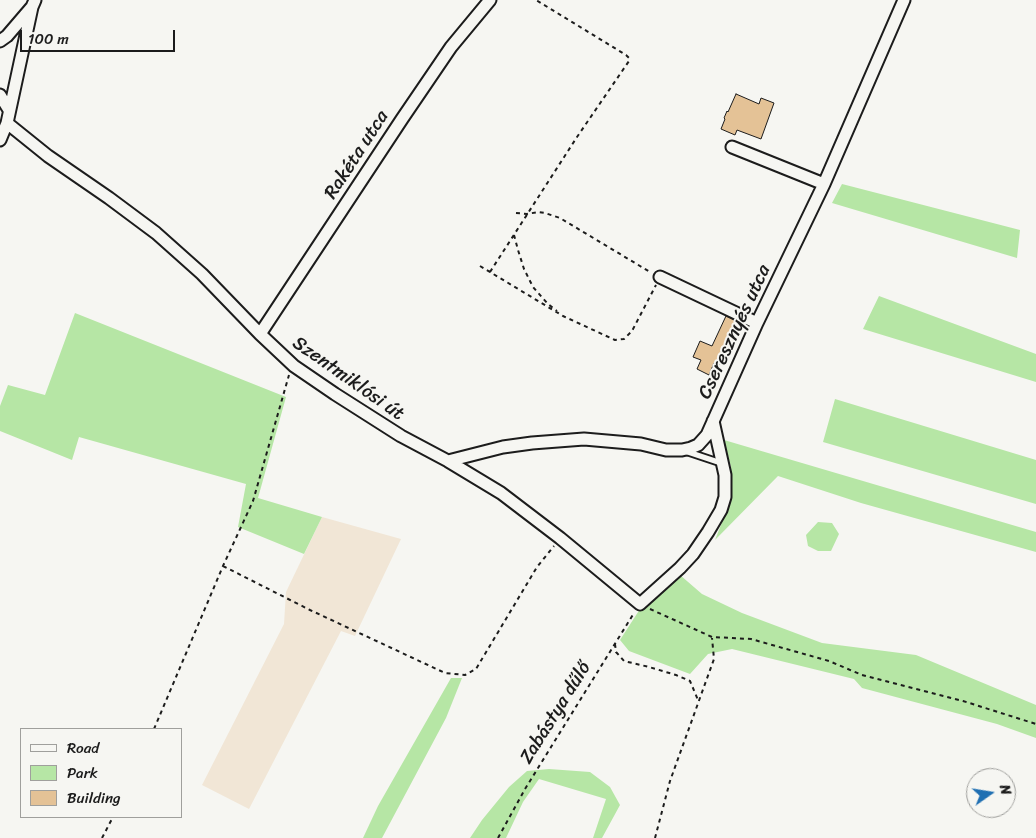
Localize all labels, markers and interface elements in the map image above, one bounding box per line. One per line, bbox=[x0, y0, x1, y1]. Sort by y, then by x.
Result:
scale bar bbox=[22, 20, 178, 52]
text: 100 m bbox=[28, 26, 69, 52]
street label: Rakéta utca bbox=[320, 106, 394, 204]
street label: Cseresznyés utca bbox=[694, 261, 776, 403]
street label: Szentmiklósi út bbox=[288, 332, 408, 426]
street label: Zabástya dűlő bbox=[516, 658, 596, 768]
legend bbox=[20, 728, 182, 818]
text: Road bbox=[67, 735, 99, 761]
text: Park bbox=[67, 760, 98, 786]
north arrow bbox=[966, 768, 1016, 818]
text: N bbox=[992, 782, 1018, 797]
text: Building bbox=[67, 785, 121, 811]

